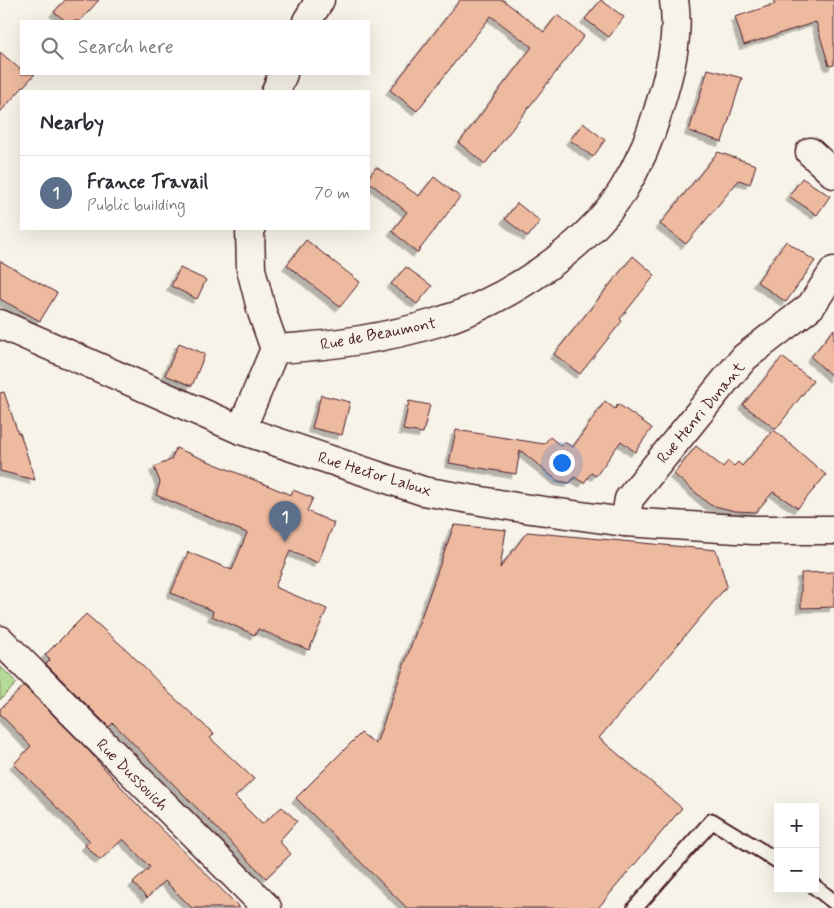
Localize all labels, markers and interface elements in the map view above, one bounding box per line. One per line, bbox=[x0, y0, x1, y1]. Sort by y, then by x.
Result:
search box bbox=[20, 20, 370, 75]
icon: search bbox=[38, 34, 66, 62]
text: Search here bbox=[78, 35, 174, 60]
text: Nearby bbox=[40, 109, 104, 137]
text: France Travail bbox=[87, 170, 208, 195]
text: 1 bbox=[52, 183, 60, 204]
text: 70 m bbox=[314, 183, 350, 204]
text: Public building bbox=[87, 195, 186, 216]
street label: Rue de Beaumont bbox=[319, 313, 438, 356]
street label: Rue Henri Dunant bbox=[652, 357, 750, 468]
street label: Rue Hector Laloux bbox=[315, 447, 434, 502]
your location bbox=[549, 450, 575, 476]
pin: 1 bbox=[269, 501, 301, 542]
street label: Rue Dussouich bbox=[91, 734, 173, 816]
map controls bbox=[774, 803, 819, 893]
button: + bbox=[774, 803, 819, 848]
button: − bbox=[774, 848, 819, 893]

